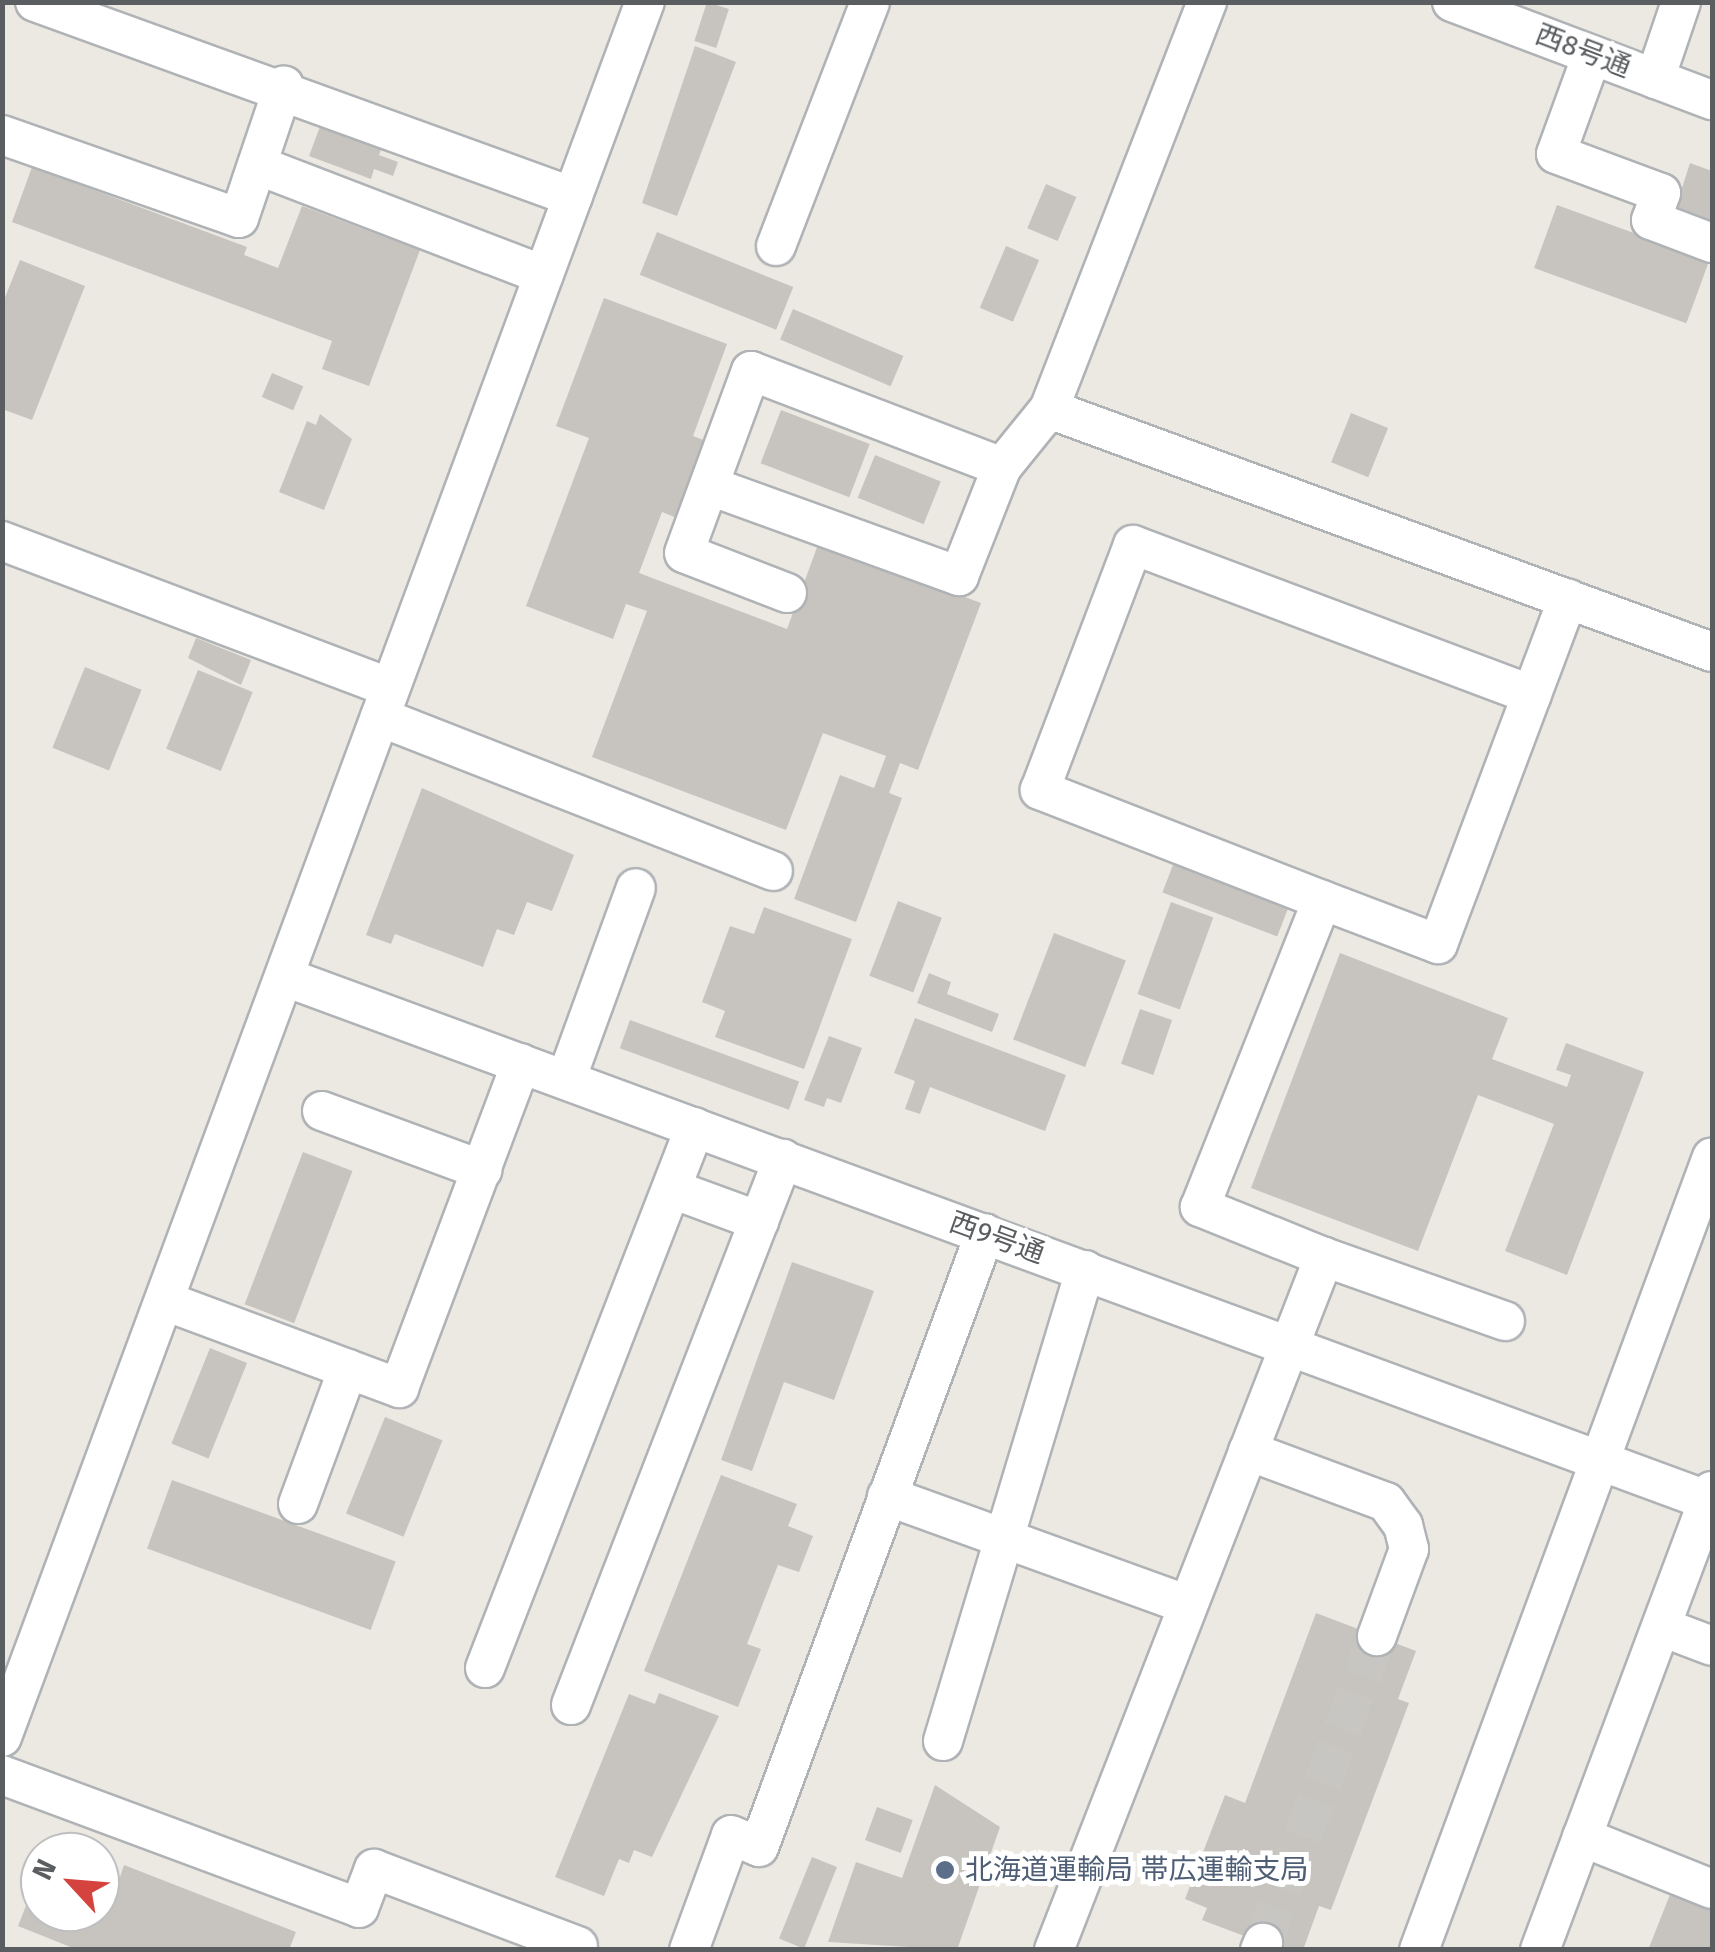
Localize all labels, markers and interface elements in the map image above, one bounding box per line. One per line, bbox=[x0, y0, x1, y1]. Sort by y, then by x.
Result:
street label: 西8号通 bbox=[1531, 17, 1635, 85]
street label: 西9号通 bbox=[945, 1205, 1049, 1271]
north arrow bbox=[20, 1832, 120, 1932]
place label: 北海道運輸局 帯広運輸支局 bbox=[965, 1853, 1308, 1887]
text: N bbox=[25, 1854, 63, 1885]
marker: 北海道運輸局 帯広運輸支局 bbox=[934, 1859, 956, 1881]

